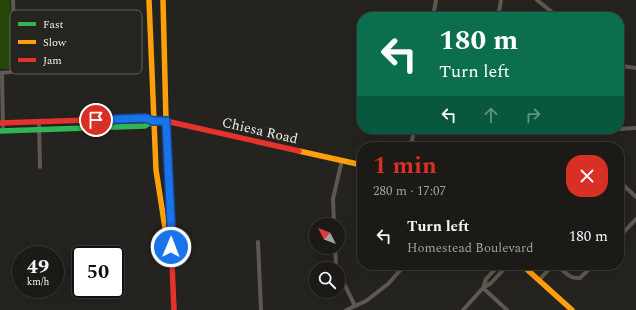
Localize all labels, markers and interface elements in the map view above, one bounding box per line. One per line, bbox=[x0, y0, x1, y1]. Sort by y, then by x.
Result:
legend bbox=[10, 10, 142, 74]
text: Fast bbox=[43, 16, 64, 33]
text: 180 m bbox=[439, 19, 518, 62]
icon: left bbox=[373, 28, 425, 80]
text: Slow bbox=[43, 34, 67, 51]
text: Jam bbox=[43, 52, 62, 69]
text: Turn left bbox=[439, 58, 510, 85]
pin bbox=[79, 103, 113, 137]
icon: left bbox=[438, 104, 460, 126]
icon: ahead bbox=[480, 104, 502, 126]
icon: right bbox=[522, 104, 544, 126]
icon: arrive bbox=[85, 109, 107, 131]
street label: Chiesa Road bbox=[220, 112, 300, 149]
text: 1 min bbox=[373, 148, 437, 184]
button: close bbox=[566, 155, 608, 197]
text: 280 m · 17:07 bbox=[373, 181, 446, 201]
text: Turn left bbox=[407, 215, 469, 238]
north arrow bbox=[309, 218, 345, 254]
map controls bbox=[309, 218, 345, 298]
icon: left bbox=[373, 225, 395, 247]
text: 180 m bbox=[569, 225, 608, 248]
position arrow bbox=[150, 226, 192, 268]
text: Homestead Boulevard bbox=[407, 238, 533, 258]
speed limit sign: 50 bbox=[72, 246, 124, 298]
text: 49 bbox=[27, 252, 49, 282]
button: search bbox=[309, 262, 345, 298]
text: km/h bbox=[27, 274, 49, 290]

